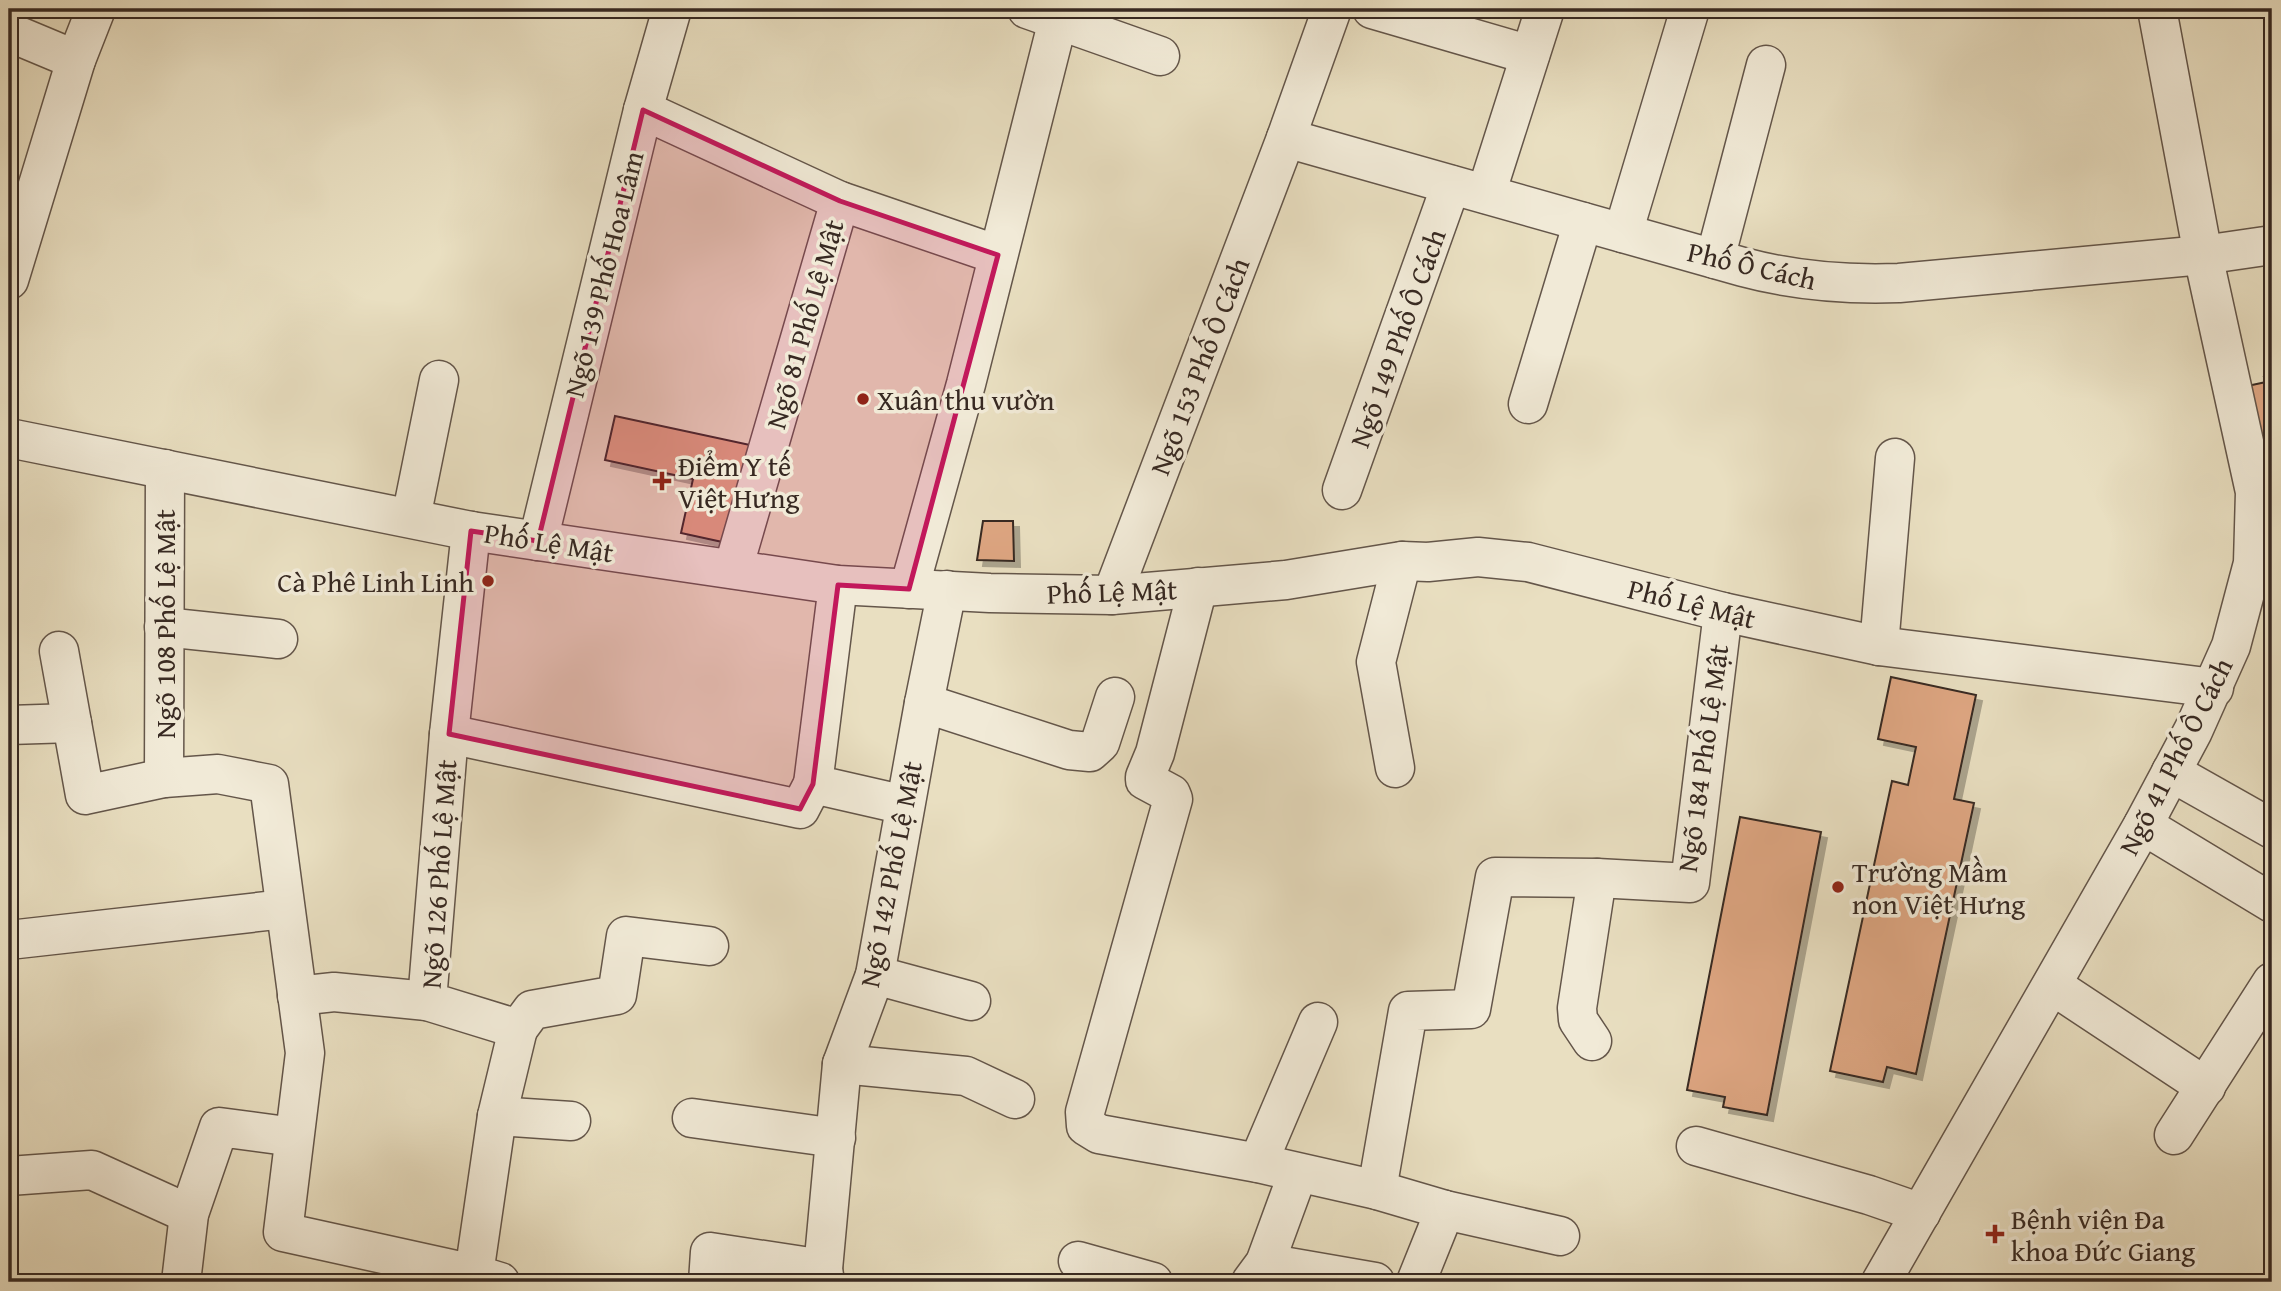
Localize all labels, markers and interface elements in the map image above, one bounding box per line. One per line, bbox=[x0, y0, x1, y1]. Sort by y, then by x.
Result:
street label: Ngõ 139 Phố Hoa Lâm bbox=[553, 146, 653, 401]
street label: Ngõ 81 Phố Lệ Mật bbox=[755, 214, 854, 434]
street label: Ngõ 149 Phố Ô Cách bbox=[1338, 223, 1456, 453]
street label: Phố Ô Cách bbox=[1684, 230, 1820, 300]
street label: Ngõ 153 Phố Ô Cách bbox=[1139, 251, 1259, 481]
place label: Xuân thu vườn bbox=[877, 379, 1055, 420]
marker: Xuân thu vườn bbox=[855, 391, 871, 407]
place label: Điểm Y tế Việt Hưng bbox=[678, 445, 799, 518]
marker: Điểm Y tế Việt Hưng bbox=[652, 471, 672, 491]
street label: Ngõ 108 Phố Lệ Mật bbox=[144, 509, 185, 739]
street label: Phố Lệ Mật bbox=[481, 512, 617, 572]
place label: Cà Phê Linh Linh bbox=[277, 561, 474, 602]
street label: Phố Lệ Mật bbox=[1624, 567, 1760, 639]
street label: Phố Lệ Mật bbox=[1046, 568, 1178, 614]
marker: Cà Phê Linh Linh bbox=[480, 573, 496, 589]
street label: Ngõ 184 Phố Lệ Mật bbox=[1666, 641, 1738, 875]
street label: Ngõ 41 Phố Ô Cách bbox=[2108, 650, 2243, 862]
street label: Ngõ 142 Phố Lệ Mật bbox=[848, 757, 932, 991]
street label: Ngõ 126 Phố Lệ Mật bbox=[410, 758, 466, 990]
place label: Trường Mầm non Việt Hưng bbox=[1852, 851, 2025, 924]
marker: Trường Mầm non Việt Hưng bbox=[1830, 879, 1846, 895]
place label: Bệnh viện Đa khoa Đức Giang bbox=[2011, 1198, 2195, 1271]
marker: Bệnh viện Đa khoa Đức Giang bbox=[1985, 1224, 2005, 1244]

